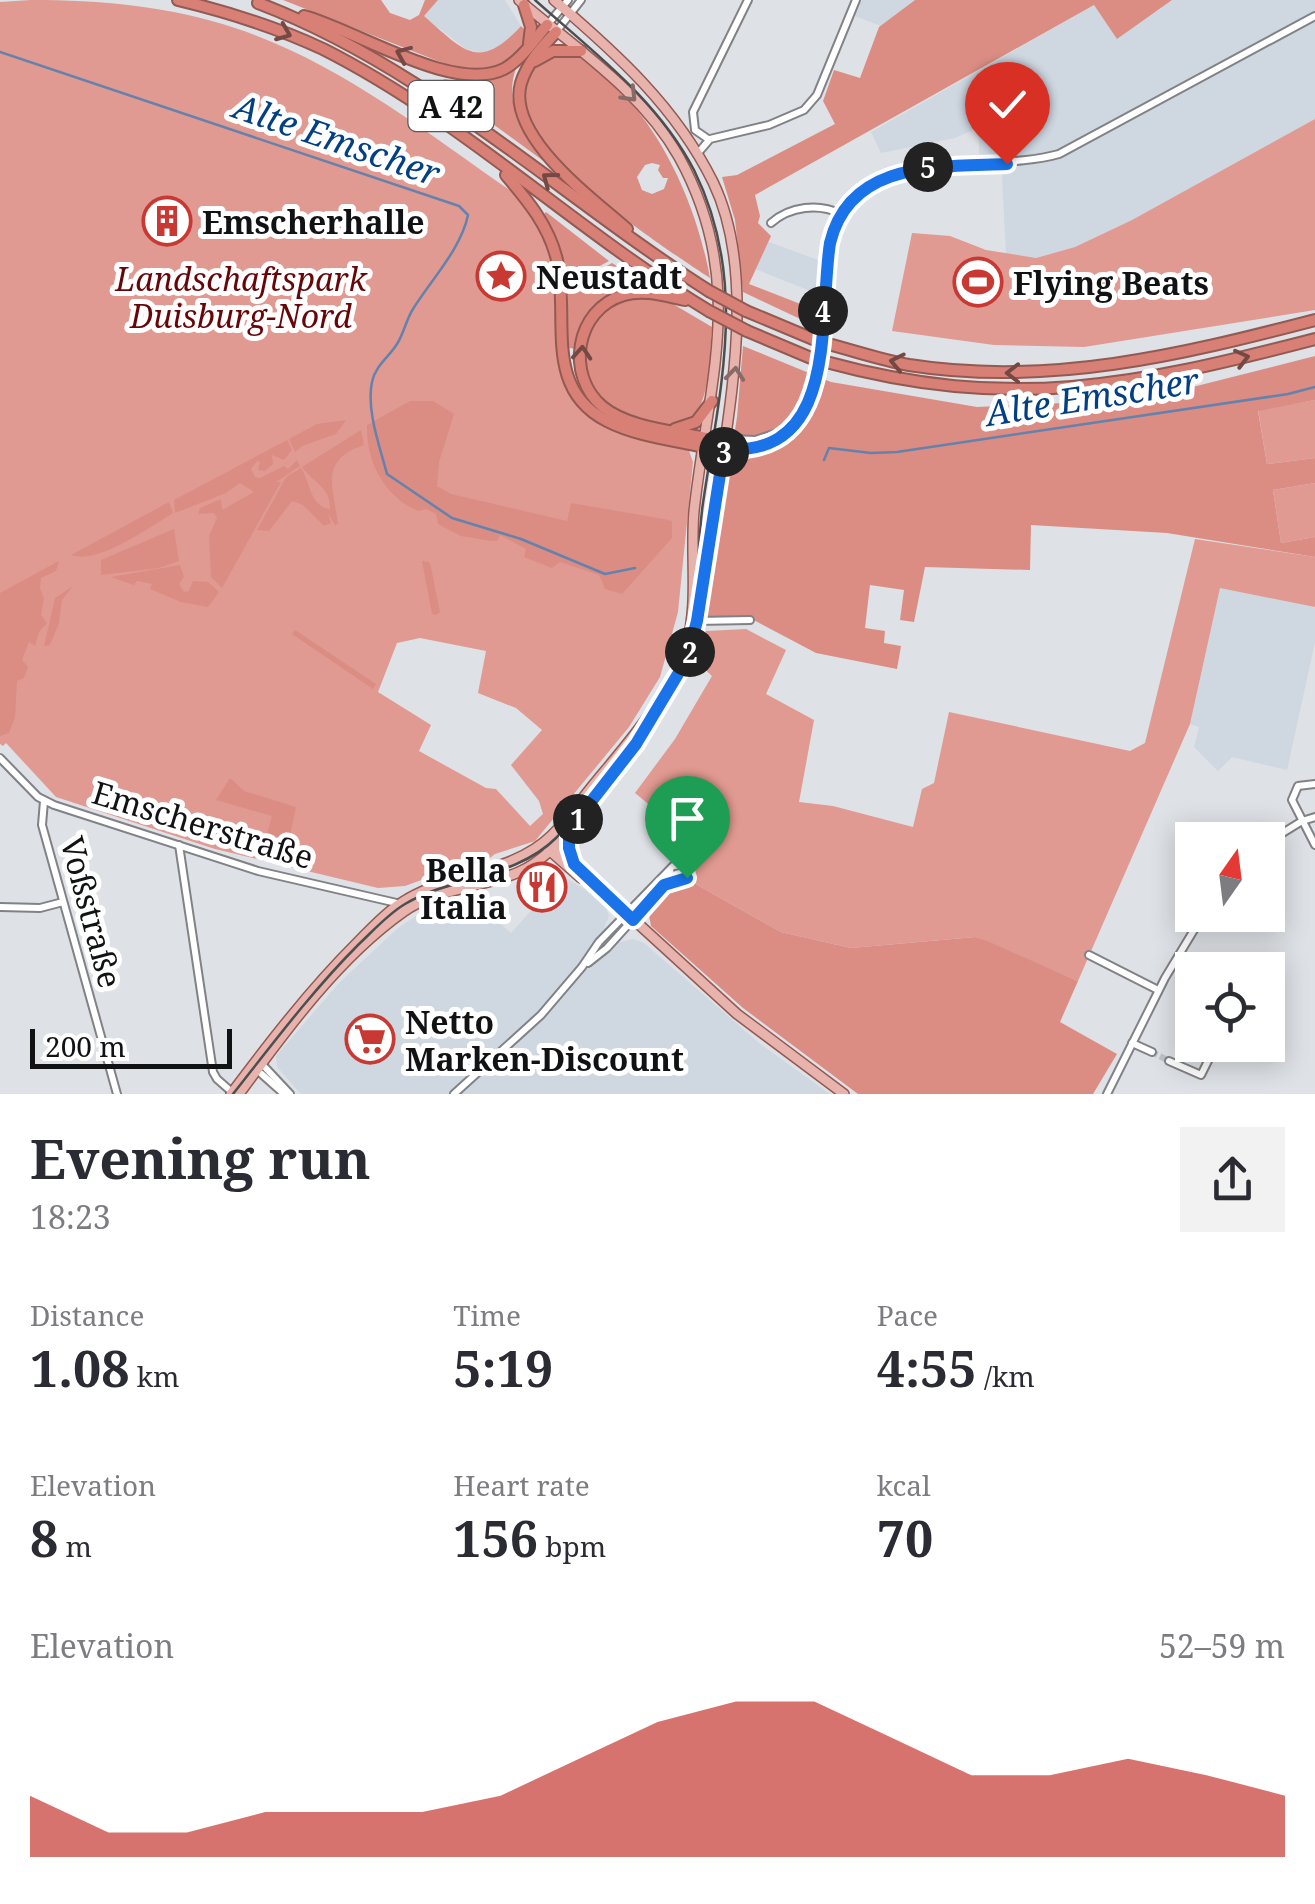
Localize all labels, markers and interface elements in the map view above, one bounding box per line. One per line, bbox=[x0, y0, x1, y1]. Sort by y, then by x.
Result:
one-way arrow bbox=[274, 21, 292, 41]
one-way arrow bbox=[395, 46, 413, 66]
pin bbox=[965, 62, 1050, 165]
icon: check bbox=[980, 77, 1035, 132]
water label: Alte Emscher bbox=[226, 81, 447, 197]
road number: A 42 bbox=[408, 81, 494, 131]
one-way arrow bbox=[618, 84, 636, 102]
pin: 5 bbox=[903, 142, 953, 192]
text: 5 bbox=[920, 148, 936, 186]
one-way arrow bbox=[542, 174, 560, 191]
building icon: Emscherhalle bbox=[141, 195, 193, 247]
place label: Emscherhalle bbox=[202, 200, 424, 243]
place icon: Neustadt bbox=[475, 250, 527, 302]
place label: Neustadt bbox=[536, 255, 682, 298]
sports icon: Flying Beats bbox=[952, 256, 1004, 308]
park label: Landschaftspark Duisburg-Nord bbox=[114, 257, 368, 337]
place label: Flying Beats bbox=[1013, 261, 1209, 304]
pin: 4 bbox=[798, 286, 848, 336]
text: 4 bbox=[815, 292, 831, 330]
one-way arrow bbox=[570, 344, 592, 360]
one-way arrow bbox=[1233, 348, 1250, 369]
one-way arrow bbox=[889, 352, 906, 373]
water label: Alte Emscher bbox=[980, 356, 1203, 436]
one-way arrow bbox=[1005, 362, 1020, 384]
one-way arrow bbox=[724, 366, 745, 382]
pin: 3 bbox=[699, 427, 749, 477]
text: 3 bbox=[716, 433, 732, 471]
pin: 2 bbox=[665, 627, 715, 677]
text: 2 bbox=[682, 633, 698, 671]
street label: Emscherstraße bbox=[87, 770, 319, 878]
pin bbox=[645, 776, 730, 879]
icon: arrive bbox=[660, 791, 715, 846]
pin: 1 bbox=[553, 794, 603, 844]
text: 1 bbox=[570, 800, 586, 838]
north arrow bbox=[1175, 822, 1285, 932]
map controls bbox=[1175, 822, 1285, 1062]
street label: Voßstraße bbox=[51, 832, 133, 992]
place label: Bella Italia bbox=[420, 848, 507, 928]
restaurant icon: Bella Italia bbox=[516, 861, 568, 913]
button: locate bbox=[1175, 952, 1285, 1062]
place label: Netto Marken-Discount bbox=[405, 1000, 684, 1080]
supermarket icon: Netto Marken-Discount bbox=[344, 1013, 396, 1065]
scale bar bbox=[30, 1024, 232, 1068]
text: 200 m bbox=[45, 1027, 126, 1065]
text: Evening run bbox=[30, 1120, 371, 1195]
button: share bbox=[1180, 1127, 1285, 1232]
text: 18:23 bbox=[30, 1195, 111, 1238]
text: Distance bbox=[30, 1296, 144, 1334]
text: Time bbox=[453, 1296, 521, 1334]
text: Pace bbox=[877, 1296, 938, 1334]
text: 1.08 bbox=[30, 1334, 129, 1402]
text: 5:19 bbox=[453, 1334, 553, 1402]
text: 4:55 bbox=[877, 1334, 977, 1402]
text: km bbox=[129, 1357, 180, 1395]
text: /km bbox=[977, 1357, 1035, 1395]
text: Elevation bbox=[30, 1466, 156, 1504]
text: Heart rate bbox=[453, 1466, 590, 1504]
text: kcal bbox=[877, 1466, 931, 1504]
text: 8 bbox=[30, 1504, 58, 1572]
text: 156 bbox=[453, 1504, 538, 1572]
text: 70 bbox=[877, 1504, 933, 1572]
text: m bbox=[58, 1527, 92, 1565]
text: bpm bbox=[538, 1527, 606, 1565]
text: Elevation bbox=[30, 1624, 174, 1667]
text: 52–59 m bbox=[1159, 1624, 1285, 1667]

